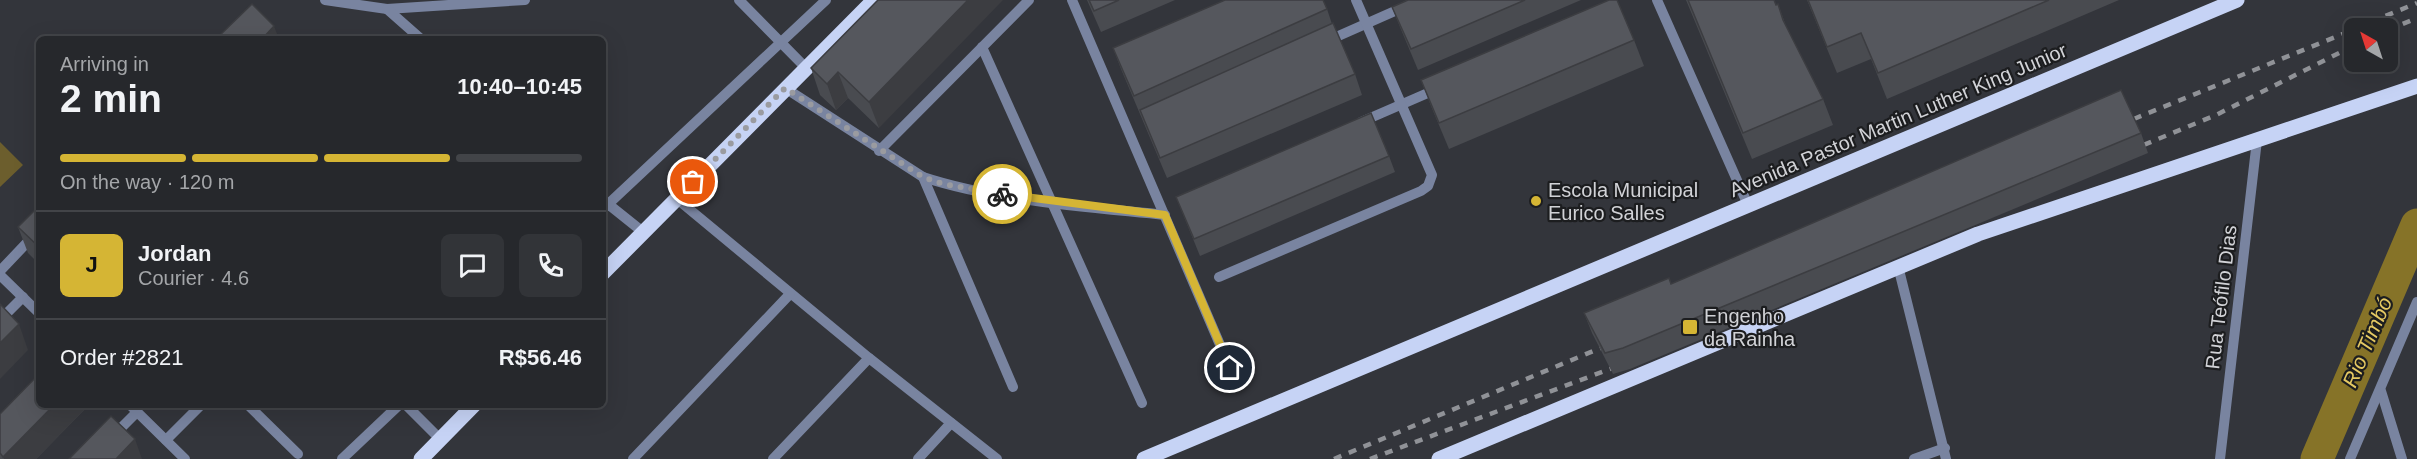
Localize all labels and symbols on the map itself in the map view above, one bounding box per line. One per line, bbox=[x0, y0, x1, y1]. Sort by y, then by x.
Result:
north arrow bbox=[2344, 18, 2398, 72]
street label: Avenida Pastor Martin Luther King Junior bbox=[1726, 39, 2070, 201]
pin bbox=[667, 156, 718, 207]
courier bbox=[972, 164, 1032, 224]
place label: Escola Municipal Eurico Salles bbox=[1548, 179, 1698, 224]
marker: Escola Municipal Eurico Salles bbox=[1529, 194, 1543, 208]
street label: Rua Teófilo Dias bbox=[2201, 224, 2241, 370]
water label: Rio Timbó bbox=[2338, 293, 2396, 390]
place label: Engenho da Rainha bbox=[1704, 305, 1796, 350]
marker: Engenho da Rainha bbox=[1681, 318, 1699, 336]
pin bbox=[1204, 342, 1255, 393]

